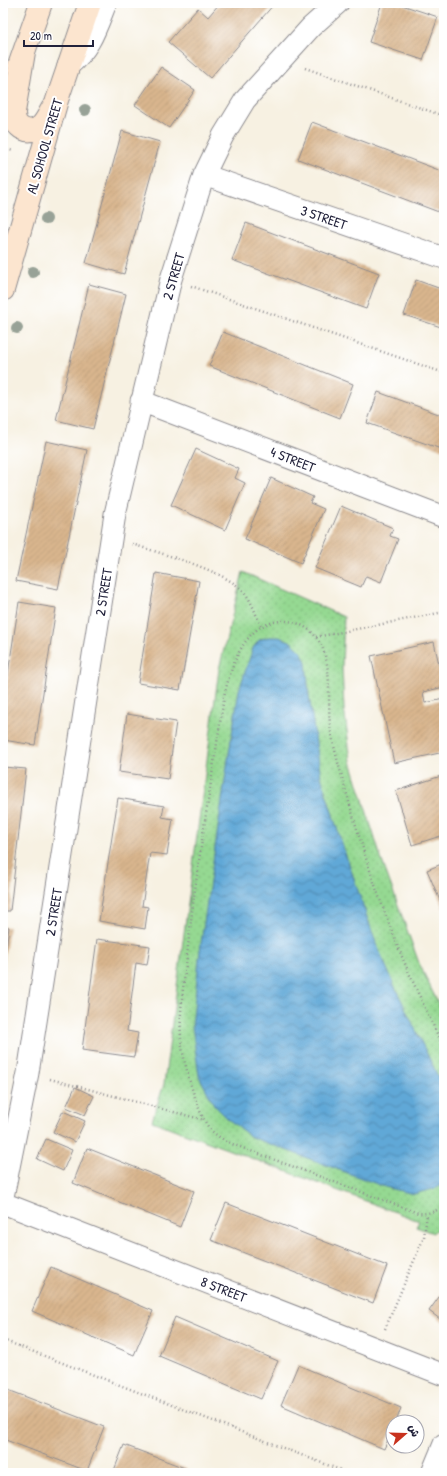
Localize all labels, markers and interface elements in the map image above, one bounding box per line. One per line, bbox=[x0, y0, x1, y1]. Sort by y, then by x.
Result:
scale bar bbox=[24, 22, 93, 48]
text: 20 m bbox=[30, 27, 52, 44]
street label: AL SOHOOL STREET bbox=[21, 96, 67, 196]
street label: 3 STREET bbox=[298, 200, 350, 234]
street label: 2 STREET bbox=[157, 250, 189, 302]
street label: 4 STREET bbox=[268, 442, 319, 476]
street label: 2 STREET bbox=[90, 566, 116, 617]
street label: 2 STREET bbox=[40, 886, 66, 937]
street label: 8 STREET bbox=[198, 1272, 250, 1307]
north arrow bbox=[385, 1414, 425, 1454]
text: ش bbox=[406, 1422, 423, 1439]

